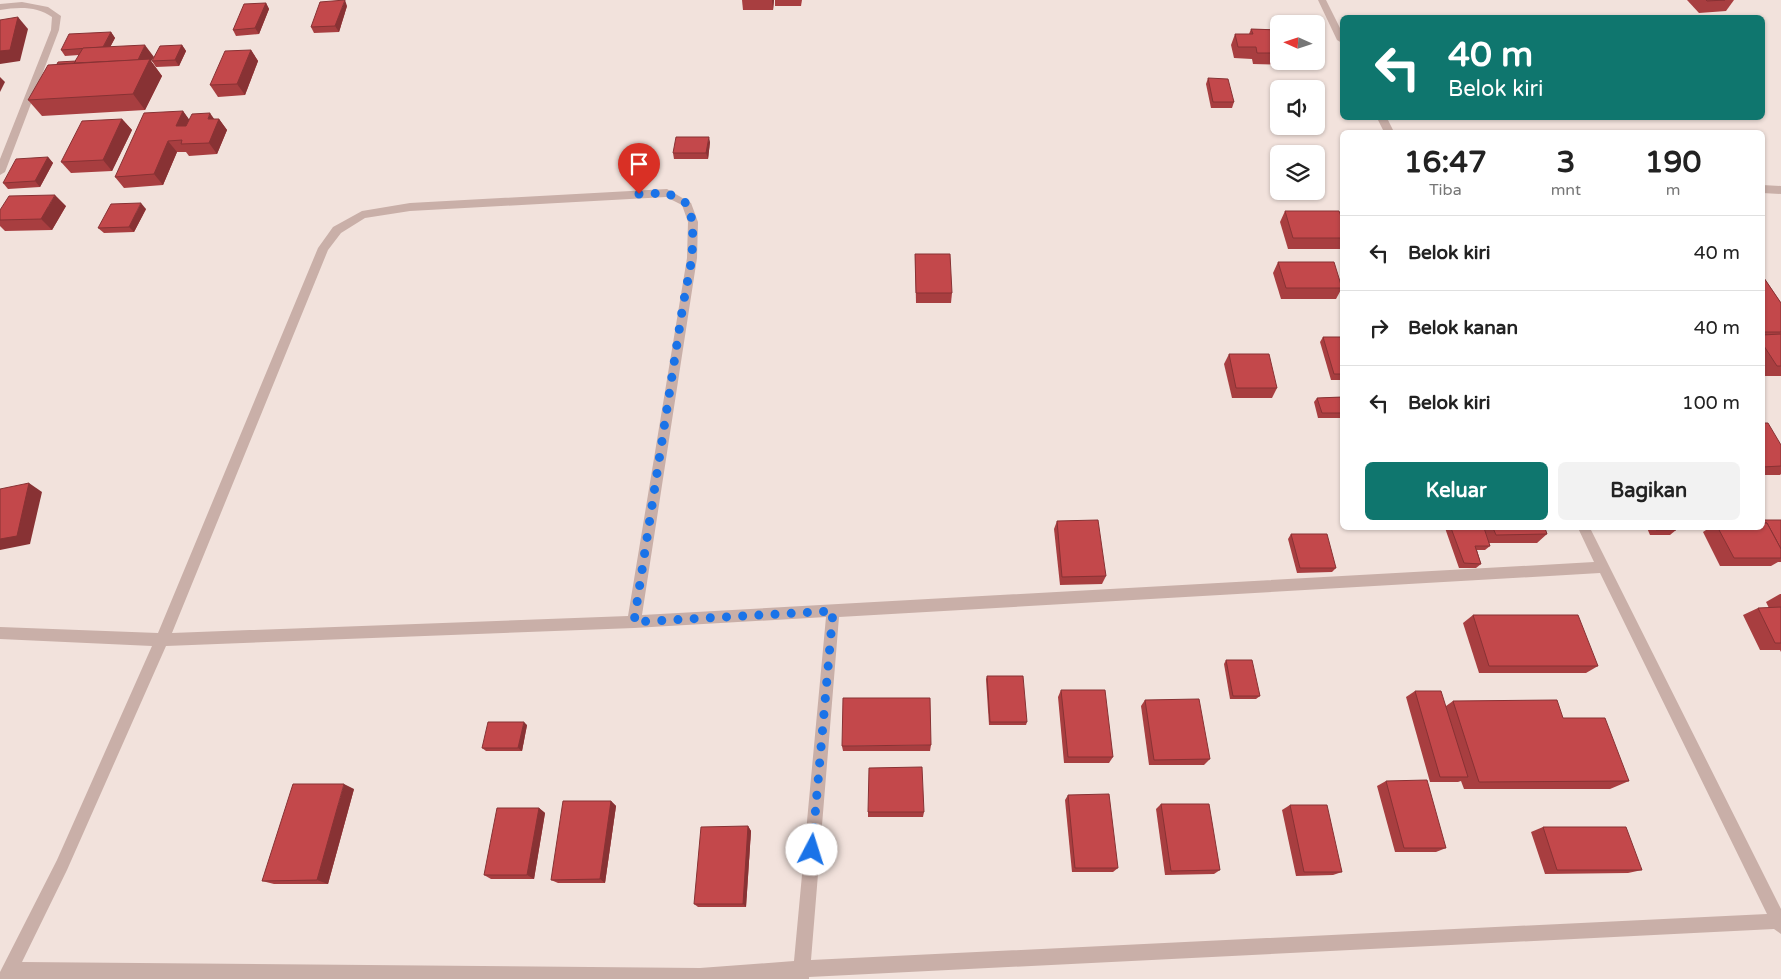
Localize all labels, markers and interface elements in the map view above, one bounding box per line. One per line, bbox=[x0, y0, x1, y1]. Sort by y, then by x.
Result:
north arrow bbox=[1270, 15, 1325, 70]
map controls bbox=[1270, 15, 1325, 200]
text: 40 m bbox=[1448, 34, 1533, 76]
icon: left bbox=[1365, 35, 1430, 100]
text: Belok kiri bbox=[1448, 76, 1544, 102]
button: sound bbox=[1270, 80, 1325, 135]
pin bbox=[618, 143, 660, 194]
text: 16:47 bbox=[1404, 144, 1487, 181]
text: 3 bbox=[1556, 144, 1575, 181]
text: 190 bbox=[1645, 144, 1701, 181]
button: layers bbox=[1270, 145, 1325, 200]
icon: arrive bbox=[625, 150, 653, 178]
text: Tiba bbox=[1429, 180, 1462, 200]
text: mnt bbox=[1551, 180, 1581, 200]
text: m bbox=[1666, 180, 1680, 200]
icon: left bbox=[1365, 239, 1393, 267]
text: Belok kiri bbox=[1408, 242, 1491, 264]
text: 40 m bbox=[1694, 242, 1740, 264]
icon: right bbox=[1365, 314, 1393, 342]
text: Belok kanan bbox=[1408, 317, 1518, 339]
text: 40 m bbox=[1694, 317, 1740, 339]
icon: left bbox=[1365, 389, 1393, 417]
text: Belok kiri bbox=[1408, 392, 1491, 414]
text: 100 m bbox=[1682, 392, 1740, 414]
button: Keluar bbox=[1365, 462, 1548, 520]
button: Bagikan bbox=[1558, 462, 1740, 520]
position arrow bbox=[785, 823, 837, 875]

